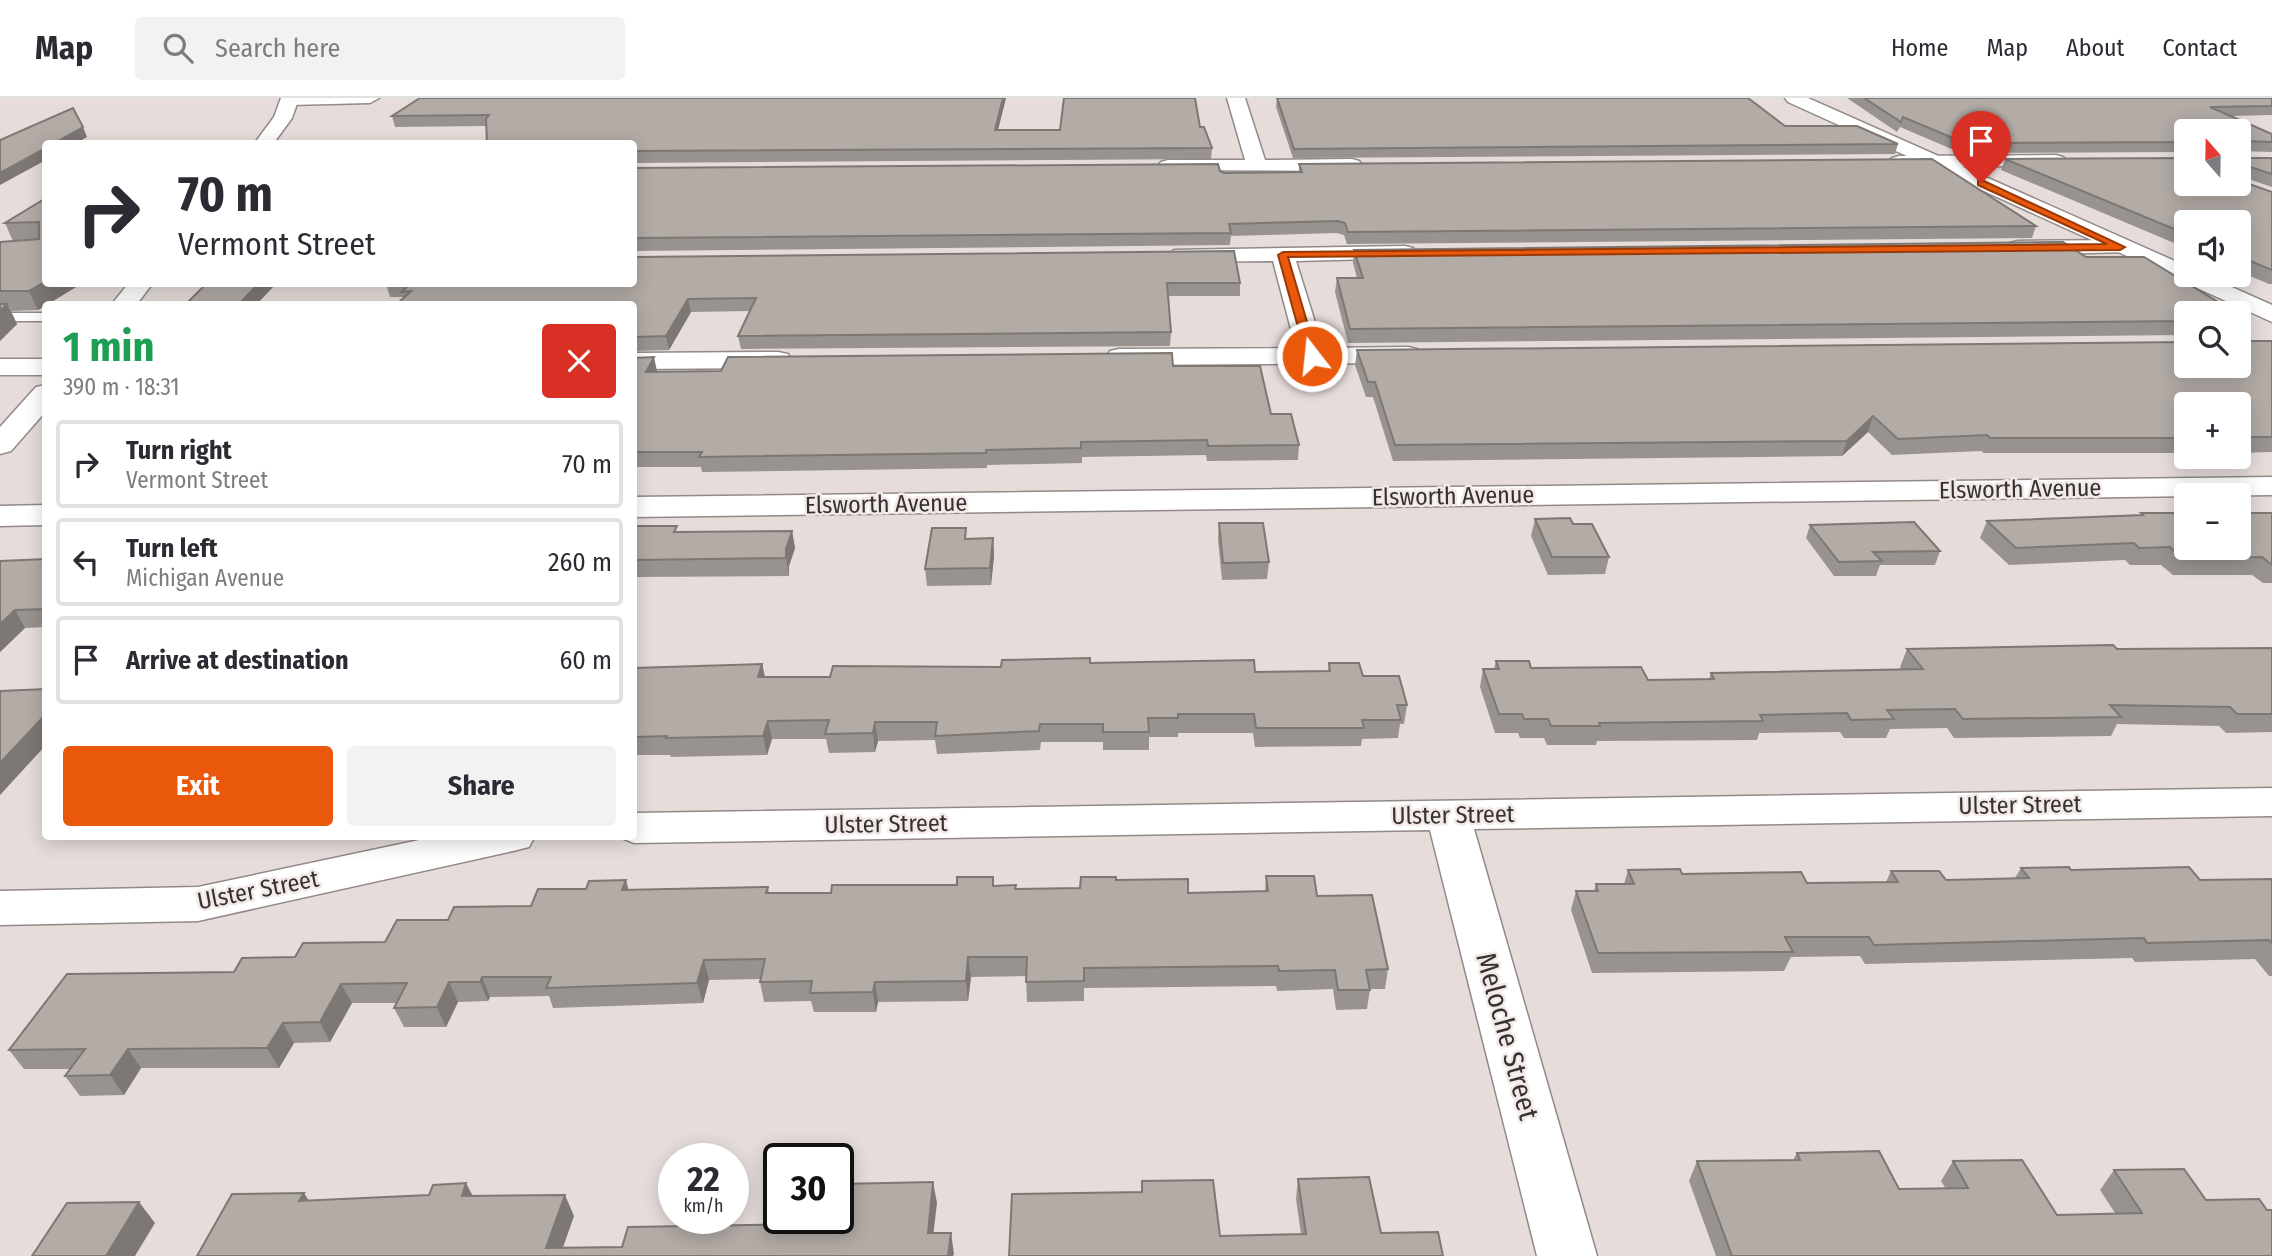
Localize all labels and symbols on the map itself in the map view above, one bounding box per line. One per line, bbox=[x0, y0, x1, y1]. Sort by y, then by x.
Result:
pin bbox=[1951, 111, 2011, 183]
north arrow bbox=[2174, 119, 2250, 196]
position arrow bbox=[1275, 319, 1349, 393]
street label: Elsworth Avenue bbox=[1939, 474, 2101, 504]
street label: Elsworth Avenue bbox=[1372, 481, 1534, 511]
street label: Elsworth Avenue bbox=[805, 489, 967, 519]
street label: Ulster Street bbox=[1958, 790, 2082, 820]
street label: Ulster Street bbox=[1391, 800, 1515, 830]
street label: Ulster Street bbox=[824, 809, 948, 839]
street label: Ulster Street bbox=[195, 864, 321, 915]
street label: Meloche Street bbox=[1469, 949, 1546, 1124]
speed limit sign: 30 bbox=[763, 1143, 854, 1234]

